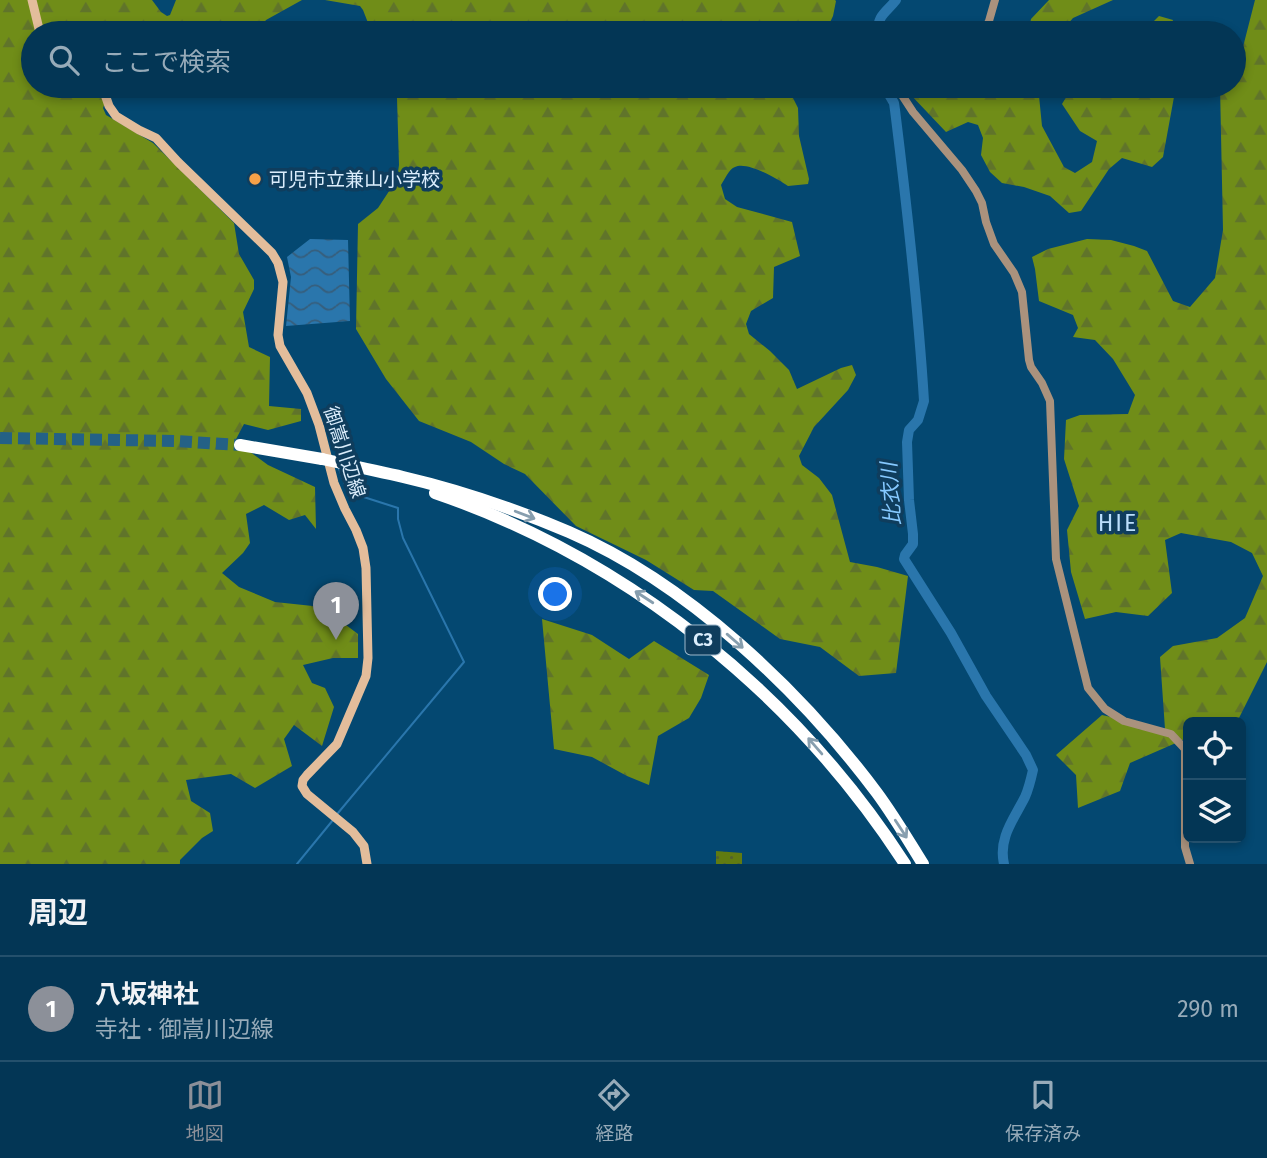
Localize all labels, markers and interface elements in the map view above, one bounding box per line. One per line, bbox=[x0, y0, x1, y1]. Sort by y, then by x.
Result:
search box bbox=[21, 21, 1246, 98]
icon: search bbox=[45, 41, 83, 79]
text: ここで検索 bbox=[101, 47, 231, 78]
place label: 可児市立兼山小学校 bbox=[269, 168, 440, 191]
marker: 可児市立兼山小学校 bbox=[247, 171, 263, 187]
street label: 御嵩川辺線 bbox=[319, 403, 370, 501]
water label: 比衣川 bbox=[876, 460, 906, 526]
one-way arrow bbox=[514, 509, 536, 522]
district label: HIE bbox=[1098, 509, 1138, 537]
your location bbox=[538, 577, 572, 611]
pin: 1 bbox=[313, 582, 359, 640]
one-way arrow bbox=[634, 590, 654, 604]
road number: C3 bbox=[686, 626, 720, 654]
one-way arrow bbox=[726, 633, 744, 649]
map controls bbox=[1183, 717, 1246, 843]
button: locate bbox=[1183, 717, 1246, 780]
one-way arrow bbox=[807, 737, 823, 755]
button: layers bbox=[1183, 780, 1246, 843]
one-way arrow bbox=[894, 818, 908, 838]
text: 周辺 bbox=[28, 895, 88, 931]
text: 八坂神社 bbox=[95, 979, 199, 1010]
text: 1 bbox=[46, 995, 56, 1023]
text: 290 m bbox=[1177, 995, 1239, 1023]
text: 寺社 · 御嵩川辺線 bbox=[95, 1015, 274, 1043]
tab: 地図 bbox=[186, 1076, 224, 1145]
tab: 経路 bbox=[595, 1076, 633, 1145]
tab: 保存済み bbox=[1005, 1076, 1081, 1145]

